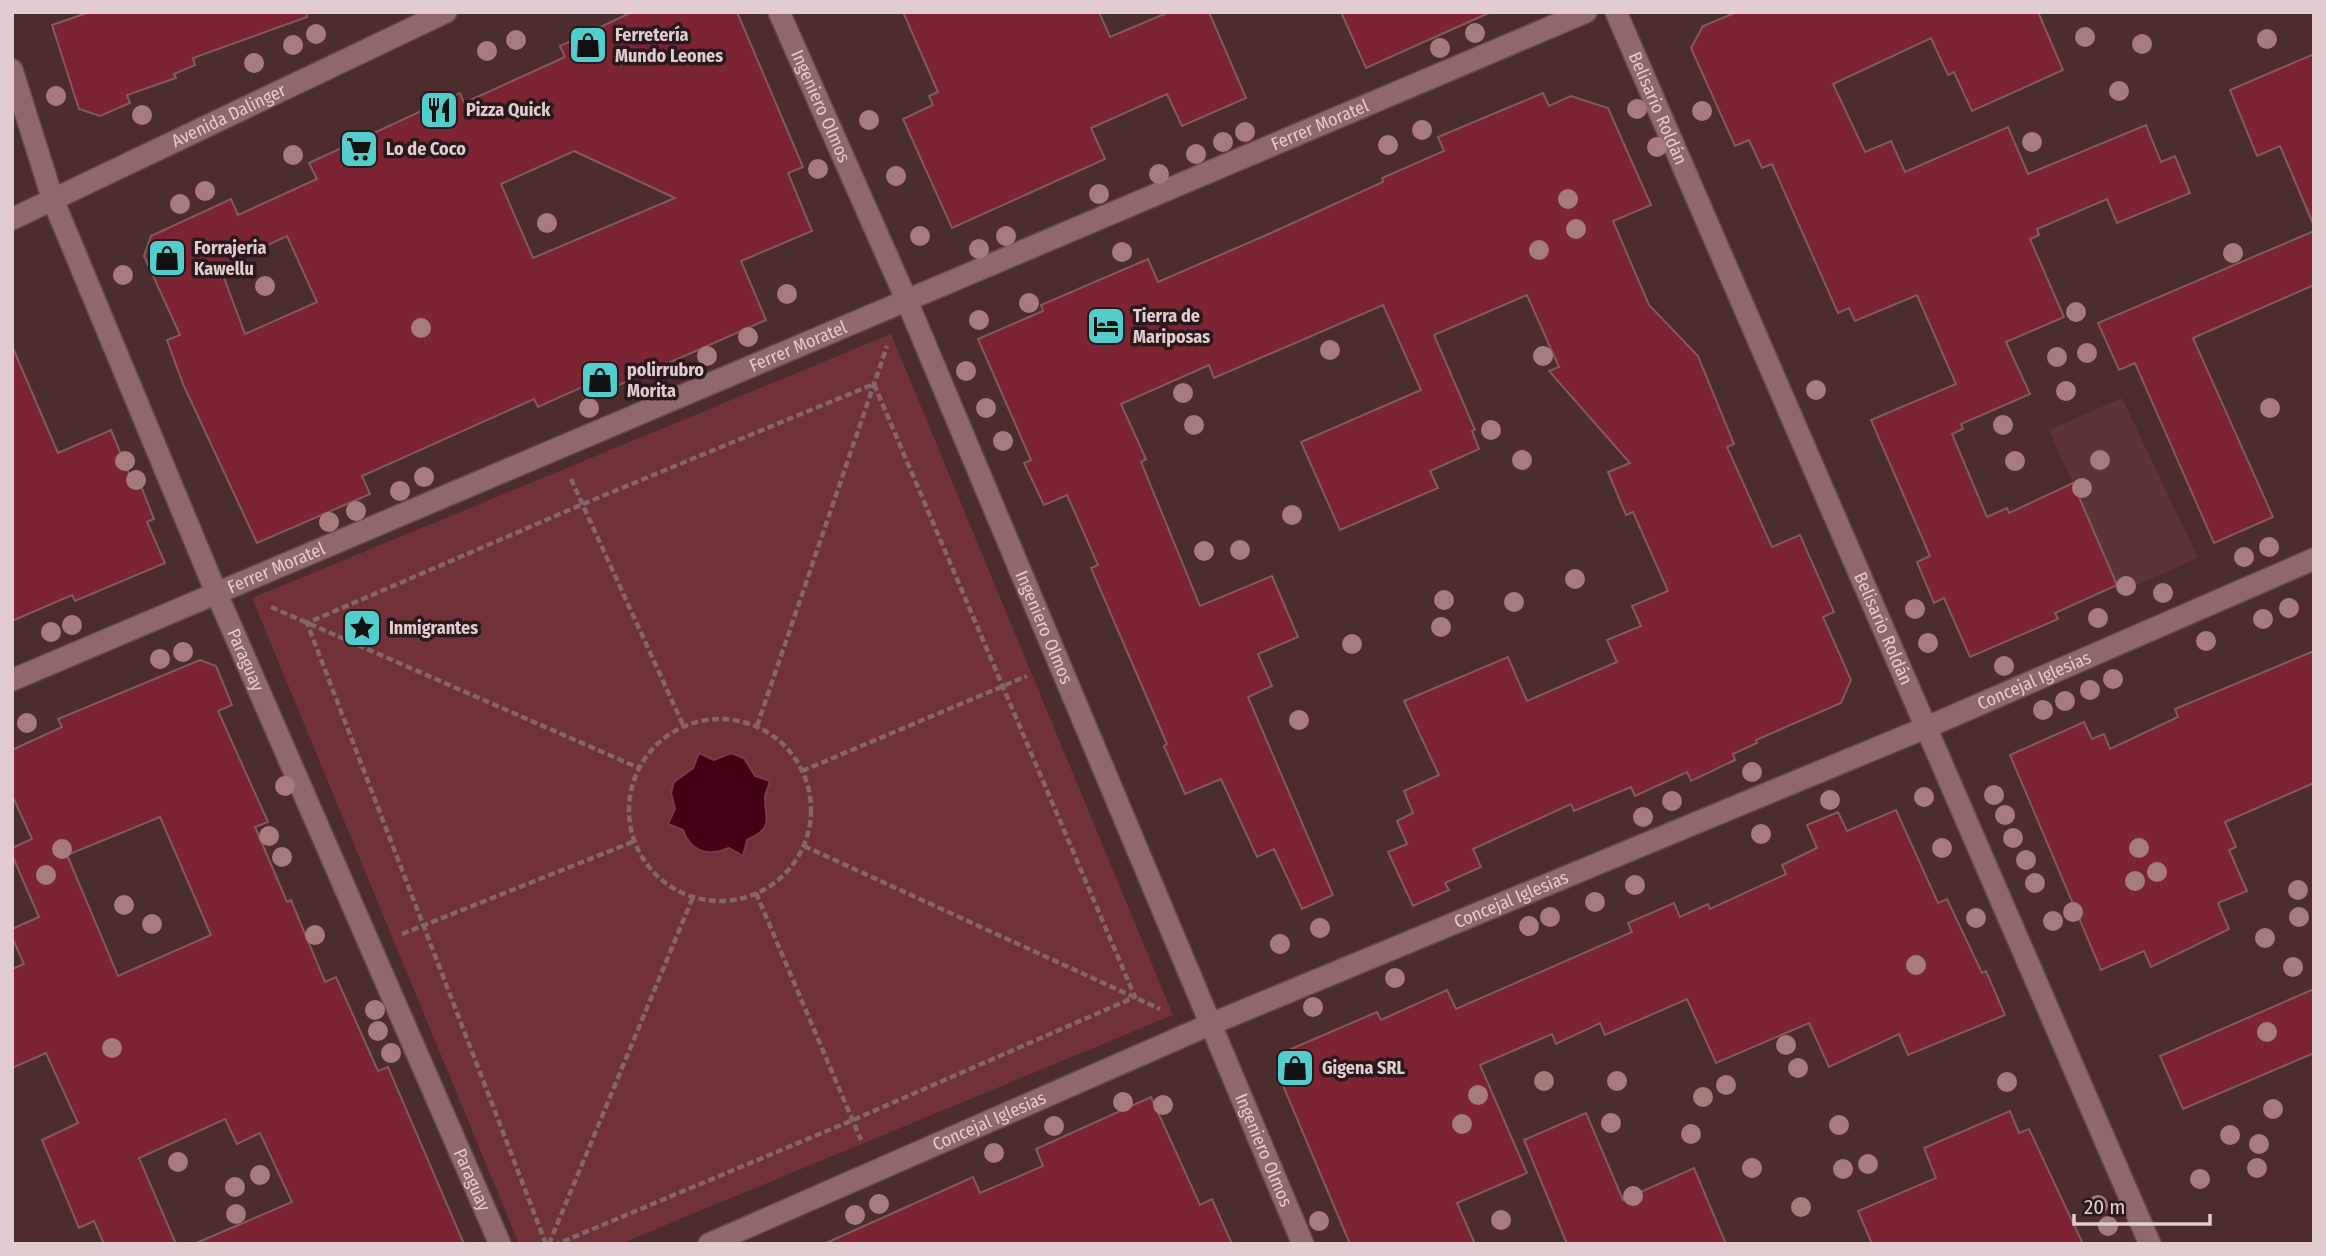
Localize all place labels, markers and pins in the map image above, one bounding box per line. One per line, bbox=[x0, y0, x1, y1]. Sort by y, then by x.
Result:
shop icon: Ferretería Mundo Leones bbox=[567, 24, 609, 66]
place label: Ferretería Mundo Leones bbox=[615, 24, 723, 67]
restaurant icon: Pizza Quick bbox=[418, 89, 460, 131]
place label: Pizza Quick bbox=[466, 99, 551, 121]
supermarket icon: Lo de Coco bbox=[338, 128, 380, 170]
place label: Lo de Coco bbox=[386, 138, 466, 160]
shop icon: Forrajeria Kawellu bbox=[146, 237, 188, 279]
place label: Forrajeria Kawellu bbox=[194, 237, 266, 280]
hotel icon: Tierra de Mariposas bbox=[1085, 305, 1127, 347]
place label: Tierra de Mariposas bbox=[1133, 305, 1210, 348]
shop icon: polirrubro Morita bbox=[579, 359, 621, 401]
place label: polirrubro Morita bbox=[627, 359, 704, 402]
place icon: Inmigrantes bbox=[341, 607, 383, 649]
place label: Inmigrantes bbox=[389, 617, 478, 639]
shop icon: Gigena SRL bbox=[1274, 1047, 1316, 1089]
place label: Gigena SRL bbox=[1322, 1057, 1406, 1079]

